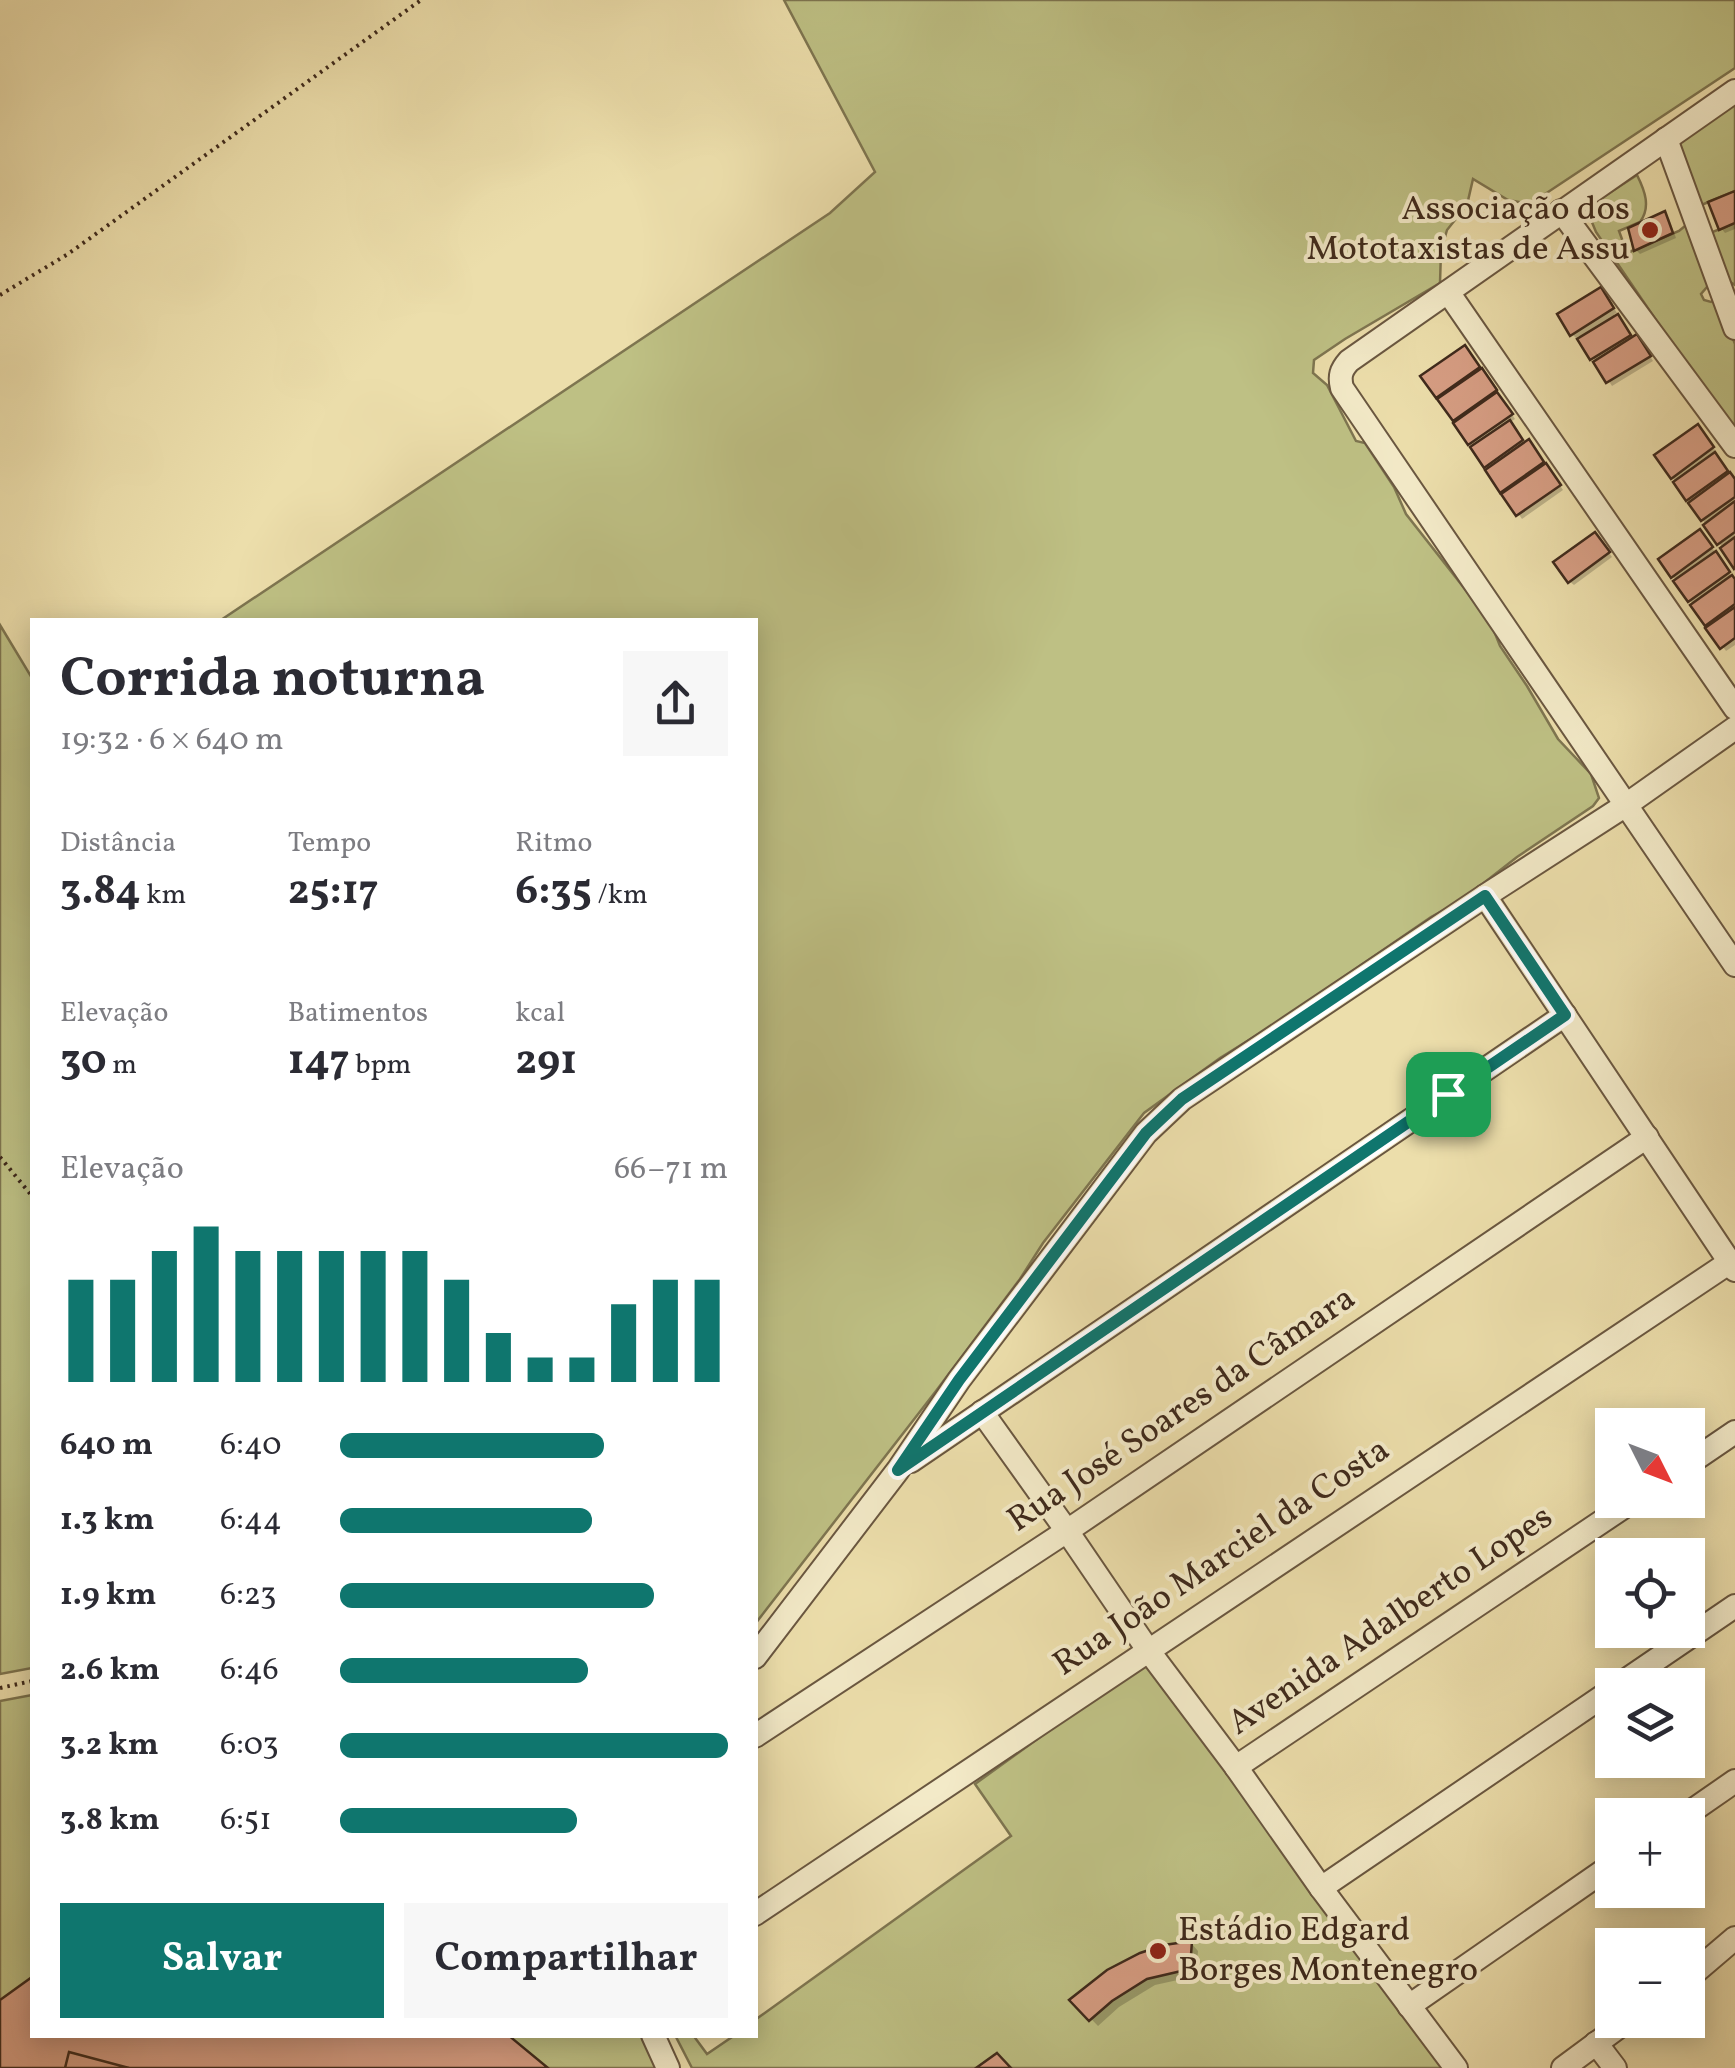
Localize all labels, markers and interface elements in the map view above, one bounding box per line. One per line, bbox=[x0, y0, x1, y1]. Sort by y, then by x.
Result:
place label: Associação dos Mototaxistas de Assu bbox=[1306, 186, 1630, 274]
marker: Associação dos Mototaxistas de Assu bbox=[1639, 219, 1661, 241]
text: Corrida noturna bbox=[60, 643, 485, 719]
button: share bbox=[623, 651, 728, 756]
text: 19:32 · 6 × 640 m bbox=[60, 719, 284, 763]
text: Distância bbox=[60, 824, 176, 863]
text: Tempo bbox=[288, 824, 371, 863]
text: Ritmo bbox=[515, 824, 592, 863]
text: 3.84 bbox=[60, 863, 141, 922]
text: 25:17 bbox=[288, 863, 379, 922]
text: 6:35 bbox=[515, 863, 592, 922]
text: km bbox=[141, 876, 186, 915]
text: /km bbox=[592, 876, 648, 915]
text: Elevação bbox=[60, 994, 168, 1033]
text: Batimentos bbox=[288, 994, 428, 1033]
text: kcal bbox=[515, 994, 565, 1033]
text: 30 bbox=[60, 1033, 107, 1092]
text: 147 bbox=[288, 1033, 350, 1092]
text: 291 bbox=[515, 1033, 577, 1092]
text: m bbox=[107, 1046, 137, 1085]
text: bpm bbox=[350, 1046, 411, 1085]
pin bbox=[1406, 1052, 1491, 1137]
icon: arrive bbox=[1421, 1067, 1476, 1122]
text: Elevação bbox=[60, 1148, 184, 1192]
text: 66–71 m bbox=[614, 1148, 728, 1192]
street label: Rua José Soares da Câmara bbox=[998, 1275, 1366, 1545]
north arrow bbox=[1595, 1408, 1705, 1518]
map controls bbox=[1595, 1408, 1705, 2038]
text: 640 m bbox=[60, 1424, 153, 1468]
text: 6:40 bbox=[220, 1424, 281, 1468]
street label: Rua João Marciel da Costa bbox=[1044, 1427, 1400, 1689]
street label: Avenida Adalberto Lopes bbox=[1219, 1494, 1563, 1748]
text: 1.3 km bbox=[60, 1499, 154, 1543]
text: 6:44 bbox=[220, 1499, 282, 1543]
button: locate bbox=[1595, 1538, 1705, 1648]
text: 1.9 km bbox=[60, 1574, 156, 1618]
text: 6:23 bbox=[220, 1574, 276, 1618]
text: 2.6 km bbox=[60, 1649, 160, 1693]
text: 6:46 bbox=[220, 1649, 279, 1693]
button: layers bbox=[1595, 1668, 1705, 1778]
text: 3.2 km bbox=[60, 1724, 159, 1768]
text: 6:03 bbox=[220, 1724, 279, 1768]
button: + bbox=[1595, 1798, 1705, 1908]
text: 3.8 km bbox=[60, 1799, 160, 1843]
text: 6:51 bbox=[220, 1799, 272, 1843]
button: Salvar bbox=[60, 1903, 384, 2018]
button: Compartilhar bbox=[404, 1903, 728, 2018]
place label: Estádio Edgard Borges Montenegro bbox=[1178, 1907, 1478, 1995]
button: − bbox=[1595, 1928, 1705, 2038]
marker: Estádio Edgard Borges Montenegro bbox=[1147, 1940, 1169, 1962]

